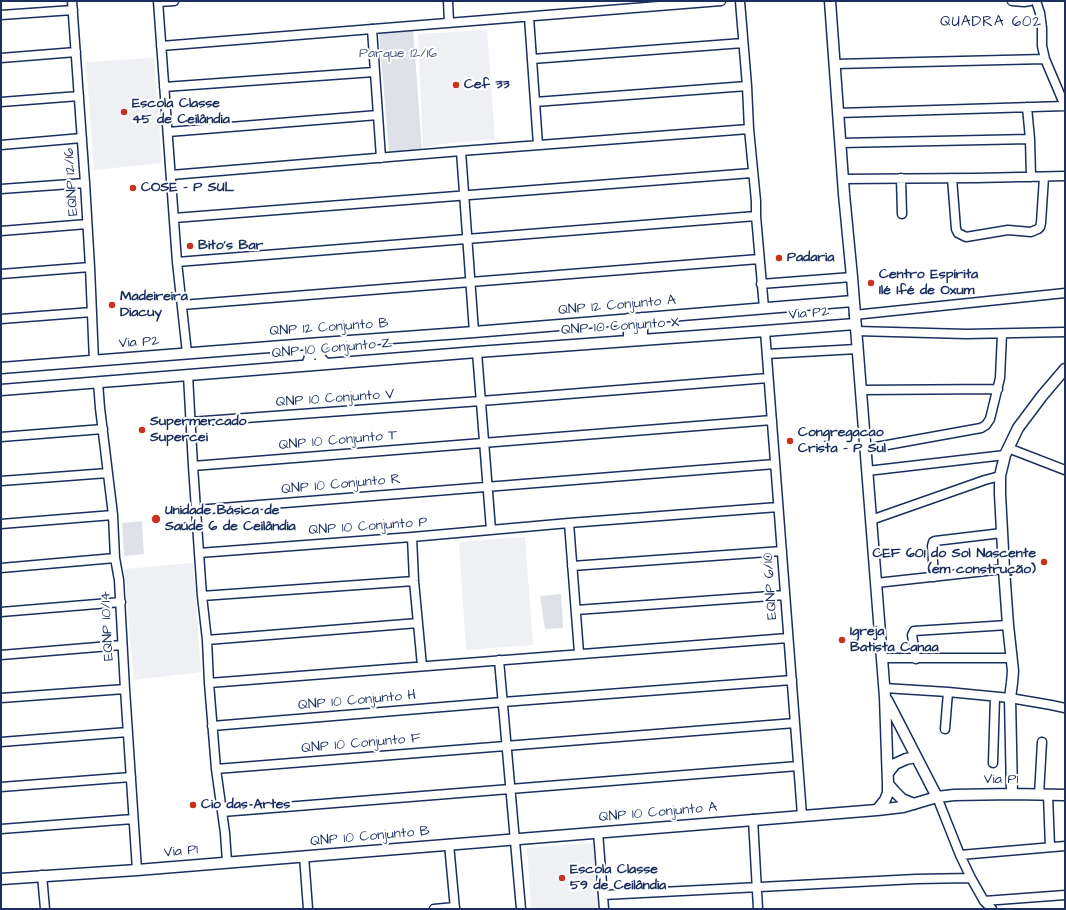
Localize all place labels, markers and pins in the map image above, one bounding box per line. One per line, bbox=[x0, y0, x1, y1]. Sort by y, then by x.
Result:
place label: Cef 33 bbox=[464, 77, 510, 93]
marker: Cef 33 bbox=[451, 80, 461, 90]
place label: Escola Classe 45 de Ceilândia bbox=[132, 96, 230, 128]
marker: Escola Classe 45 de Ceilândia bbox=[119, 107, 129, 117]
place label: COSE - P SUL bbox=[141, 180, 234, 196]
marker: COSE - P SUL bbox=[128, 183, 138, 193]
place label: Bito's Bar bbox=[198, 238, 263, 254]
marker: Bito's Bar bbox=[185, 241, 195, 251]
place label: Padaria bbox=[787, 250, 834, 266]
marker: Padaria bbox=[774, 253, 784, 263]
place label: Centro Espírita Ilé Ifé de Oxum bbox=[879, 267, 978, 300]
marker: Centro Espírita Ilé Ifé de Oxum bbox=[866, 278, 876, 288]
place label: Madeireira Diacuy bbox=[120, 289, 188, 322]
marker: Madeireira Diacuy bbox=[107, 300, 117, 310]
place label: Supermercado Supercei bbox=[150, 414, 246, 446]
marker: Supermercado Supercei bbox=[137, 425, 147, 435]
place label: Congregacao Crista - P Sul bbox=[798, 425, 886, 458]
marker: Congregacao Crista - P Sul bbox=[785, 436, 795, 446]
place label: Unidade Básica de Saúde 6 de Ceilândia bbox=[165, 503, 296, 536]
marker: Unidade Básica de Saúde 6 de Ceilândia bbox=[150, 513, 162, 525]
place label: CEF 601 do Sol Nascente (em construção) bbox=[873, 546, 1036, 578]
marker: CEF 601 do Sol Nascente (em construção) bbox=[1039, 557, 1049, 567]
place label: Igreja Batista Canaa bbox=[850, 624, 939, 656]
marker: Igreja Batista Canaa bbox=[837, 635, 847, 645]
place label: Cio das Artes bbox=[201, 797, 290, 813]
marker: Cio das Artes bbox=[188, 800, 198, 810]
place label: Escola Classe 59 de Ceilândia bbox=[570, 862, 666, 894]
marker: Escola Classe 59 de Ceilândia bbox=[557, 873, 567, 883]

